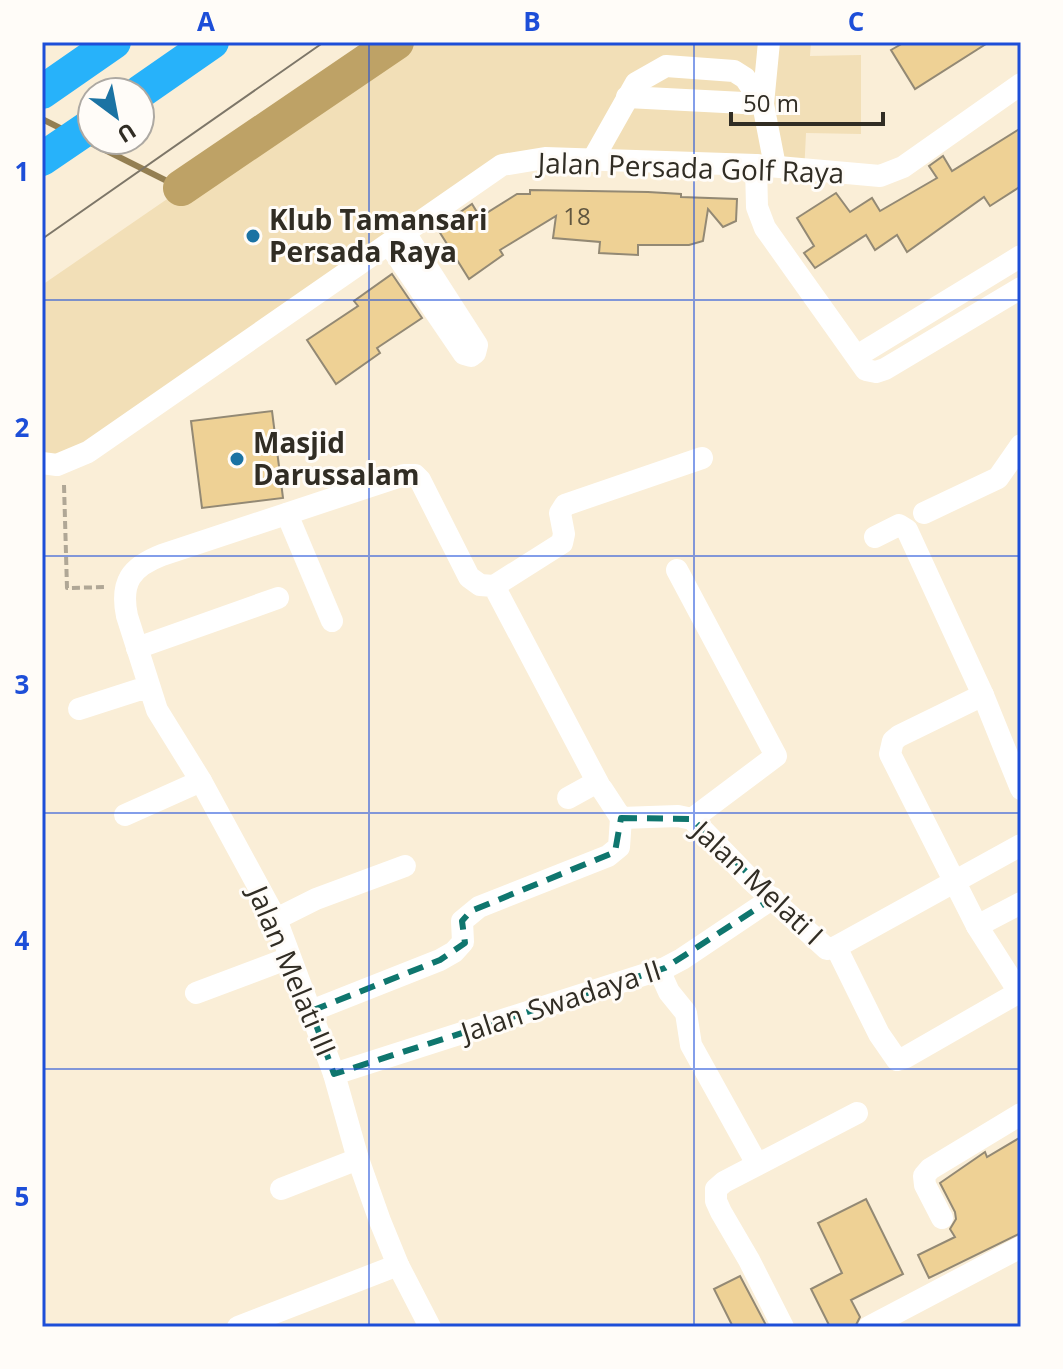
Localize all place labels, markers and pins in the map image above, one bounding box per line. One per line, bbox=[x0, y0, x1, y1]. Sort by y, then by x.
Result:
place label: Klub Tamansari Persada Raya bbox=[269, 200, 488, 270]
marker: Klub Tamansari Persada Raya bbox=[244, 227, 262, 245]
place label: Masjid Darussalam bbox=[253, 423, 419, 493]
marker: Masjid Darussalam bbox=[228, 450, 246, 468]

